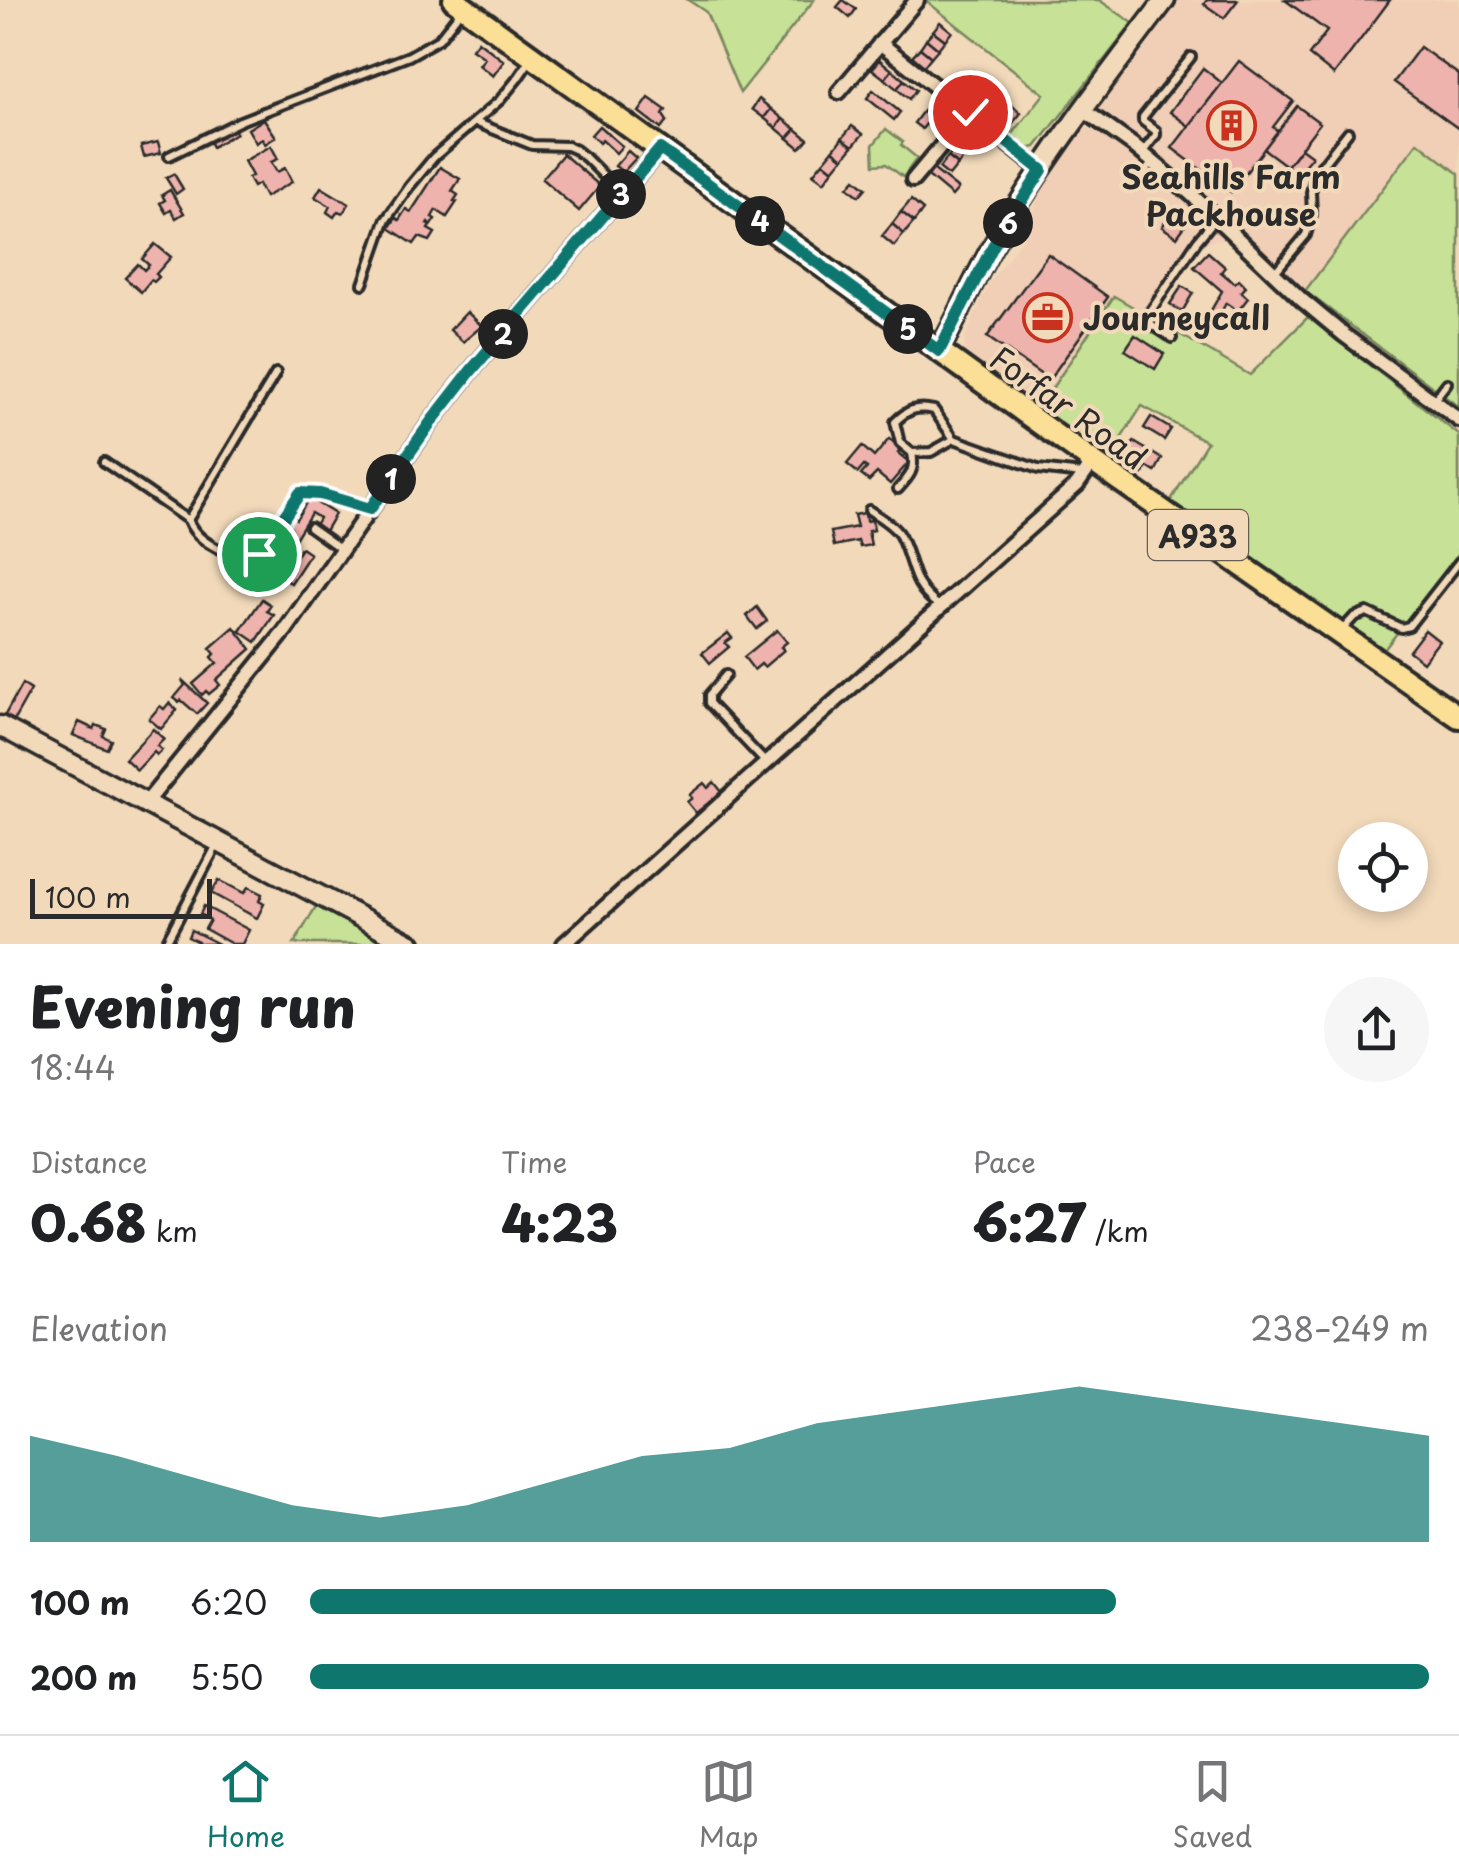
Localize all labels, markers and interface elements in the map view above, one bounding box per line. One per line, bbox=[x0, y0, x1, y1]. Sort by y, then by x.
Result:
pin bbox=[928, 70, 1013, 155]
icon: check bbox=[943, 85, 998, 140]
building icon: Seahills Farm Packhouse bbox=[1205, 100, 1257, 152]
place label: Seahills Farm Packhouse bbox=[1121, 152, 1341, 237]
pin: 3 bbox=[596, 169, 646, 219]
text: 3 bbox=[612, 172, 630, 215]
pin: 4 bbox=[735, 196, 785, 246]
pin: 6 bbox=[983, 198, 1033, 248]
text: 4 bbox=[750, 199, 770, 242]
text: 6 bbox=[998, 201, 1018, 244]
office icon: Journeycall bbox=[1022, 291, 1074, 343]
place label: Journeycall bbox=[1083, 293, 1270, 341]
pin: 5 bbox=[883, 304, 933, 354]
text: 5 bbox=[899, 307, 917, 350]
pin: 2 bbox=[478, 309, 528, 359]
text: 2 bbox=[493, 312, 513, 355]
street label: Forfar Road bbox=[980, 333, 1158, 481]
pin: 1 bbox=[366, 454, 416, 504]
text: 1 bbox=[384, 457, 398, 500]
road number: A933 bbox=[1148, 510, 1248, 560]
pin bbox=[217, 512, 302, 597]
icon: arrive bbox=[232, 527, 287, 582]
map controls bbox=[1338, 822, 1428, 912]
button: locate bbox=[1338, 822, 1428, 912]
scale bar bbox=[30, 874, 212, 918]
text: 100 m bbox=[45, 875, 131, 918]
text: Evening run bbox=[30, 964, 356, 1047]
button: share bbox=[1324, 977, 1429, 1082]
text: 18:44 bbox=[30, 1043, 116, 1091]
text: Distance bbox=[30, 1140, 148, 1183]
text: Time bbox=[501, 1140, 568, 1183]
text: Pace bbox=[973, 1140, 1036, 1183]
text: 0.68 bbox=[30, 1183, 147, 1259]
text: 4:23 bbox=[501, 1183, 618, 1259]
text: 6:27 bbox=[973, 1183, 1086, 1259]
text: km bbox=[147, 1209, 198, 1252]
text: /km bbox=[1086, 1209, 1149, 1252]
text: Elevation bbox=[30, 1304, 168, 1352]
text: 238–249 m bbox=[1250, 1304, 1429, 1352]
text: 100 m bbox=[30, 1578, 130, 1626]
text: 6:20 bbox=[190, 1578, 267, 1626]
text: 200 m bbox=[30, 1653, 137, 1701]
text: 5:50 bbox=[190, 1653, 264, 1701]
tab: Home bbox=[207, 1754, 285, 1857]
tab: Map bbox=[699, 1754, 759, 1857]
tab: Saved bbox=[1173, 1754, 1252, 1857]

